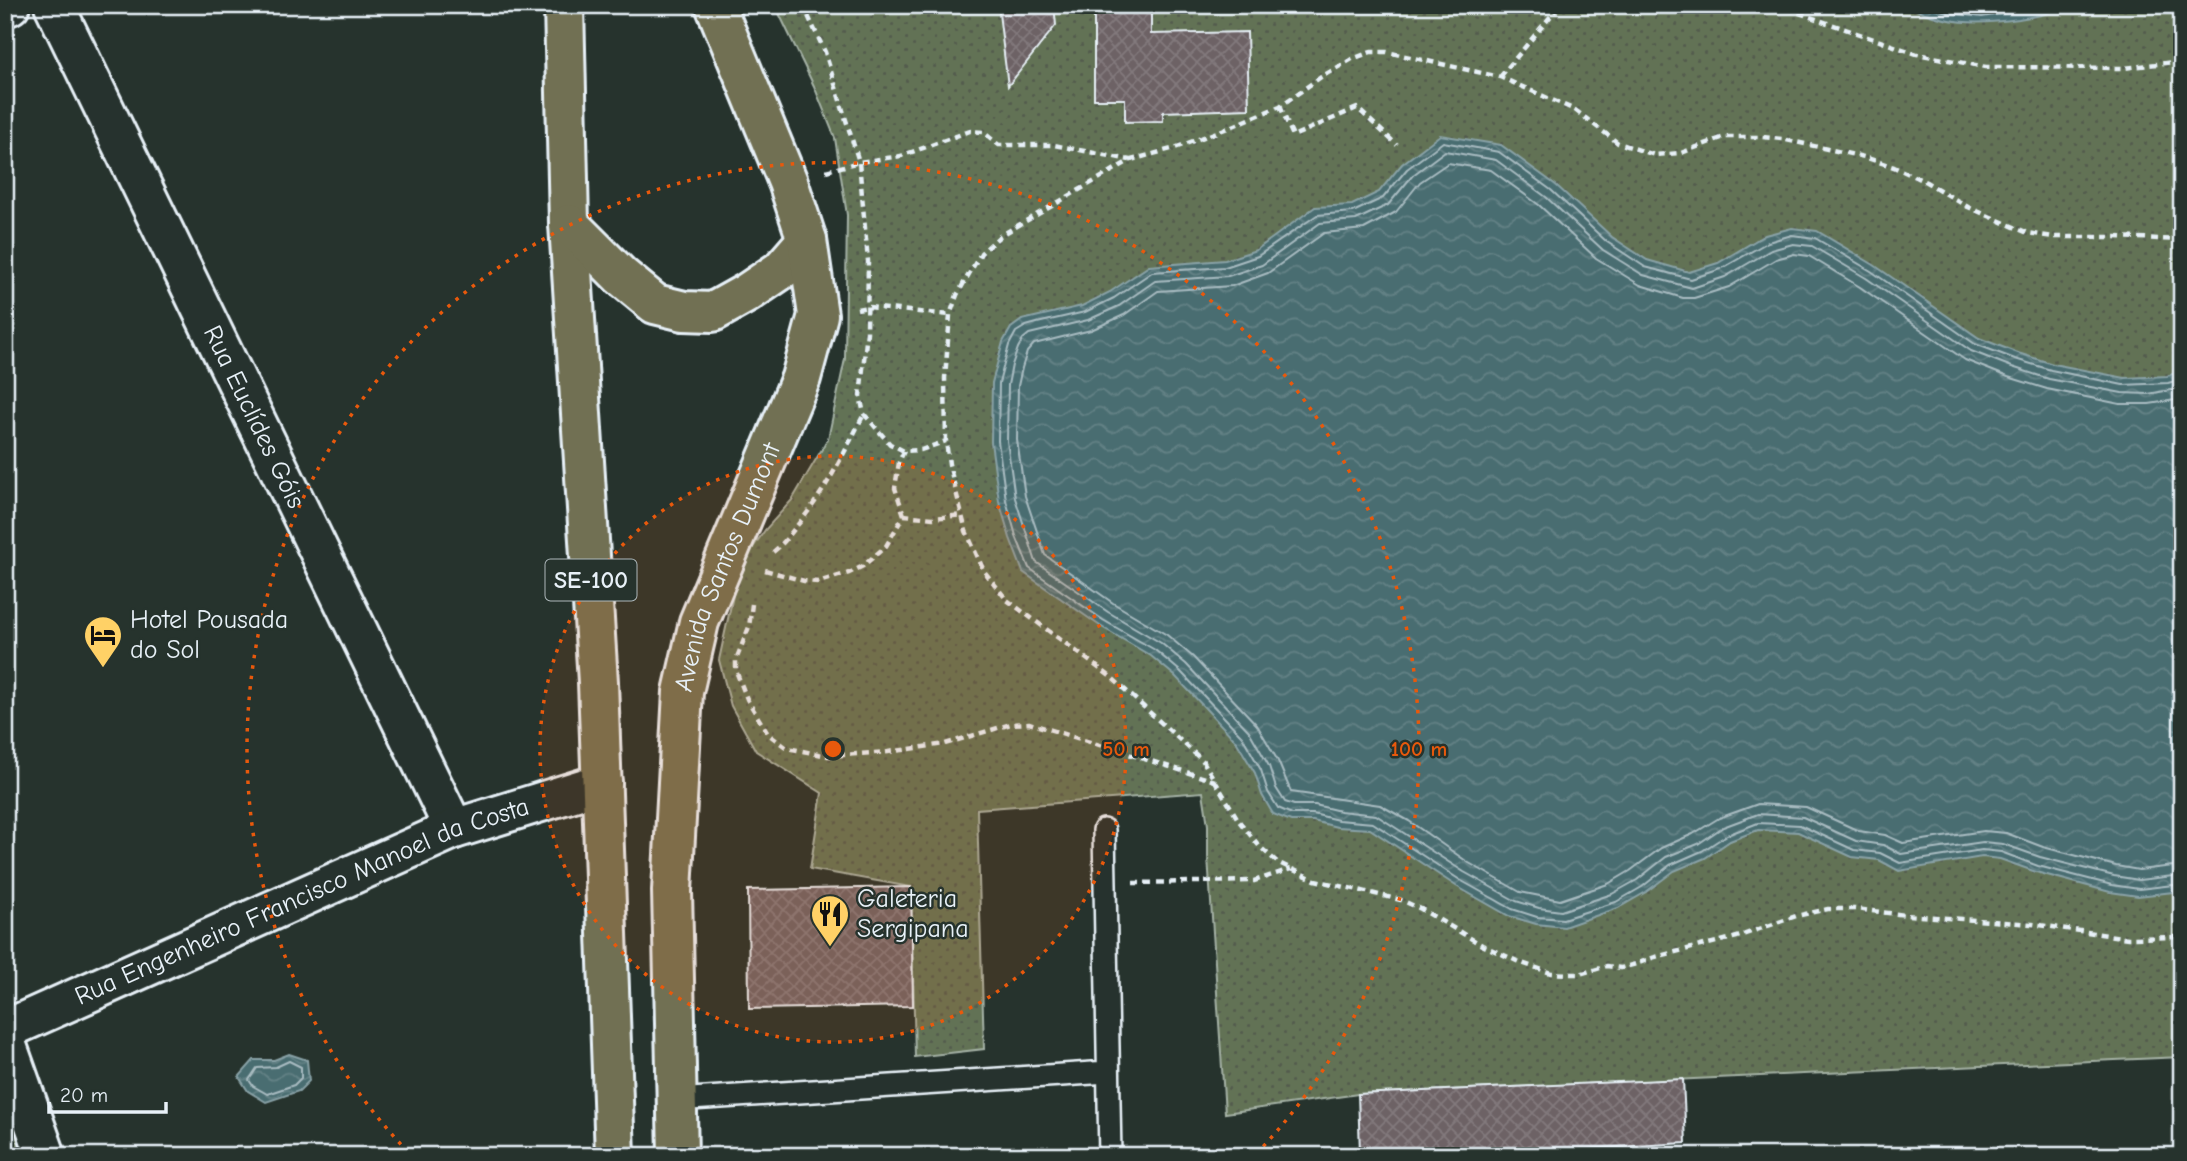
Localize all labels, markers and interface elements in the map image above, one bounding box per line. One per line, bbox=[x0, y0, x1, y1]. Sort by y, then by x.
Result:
street label: Rua Euclídes Góis bbox=[197, 321, 311, 513]
street label: Avenida Santos Dumont bbox=[669, 437, 788, 694]
road number: SE-100 bbox=[546, 560, 636, 600]
place label: Hotel Pousada do Sol bbox=[130, 605, 288, 665]
hotel icon: Hotel Pousada do Sol bbox=[82, 614, 124, 669]
centre of rings bbox=[821, 737, 845, 761]
text: 50 m bbox=[1102, 737, 1150, 761]
text: 100 m bbox=[1391, 737, 1447, 761]
street label: Rua Engenheiro Francisco Manoel da Costa bbox=[70, 792, 533, 1012]
place label: Galeteria Sergipana bbox=[857, 884, 969, 944]
restaurant icon: Galeteria Sergipana bbox=[809, 893, 851, 948]
scale bar bbox=[49, 1070, 166, 1114]
text: 20 m bbox=[60, 1083, 108, 1107]

